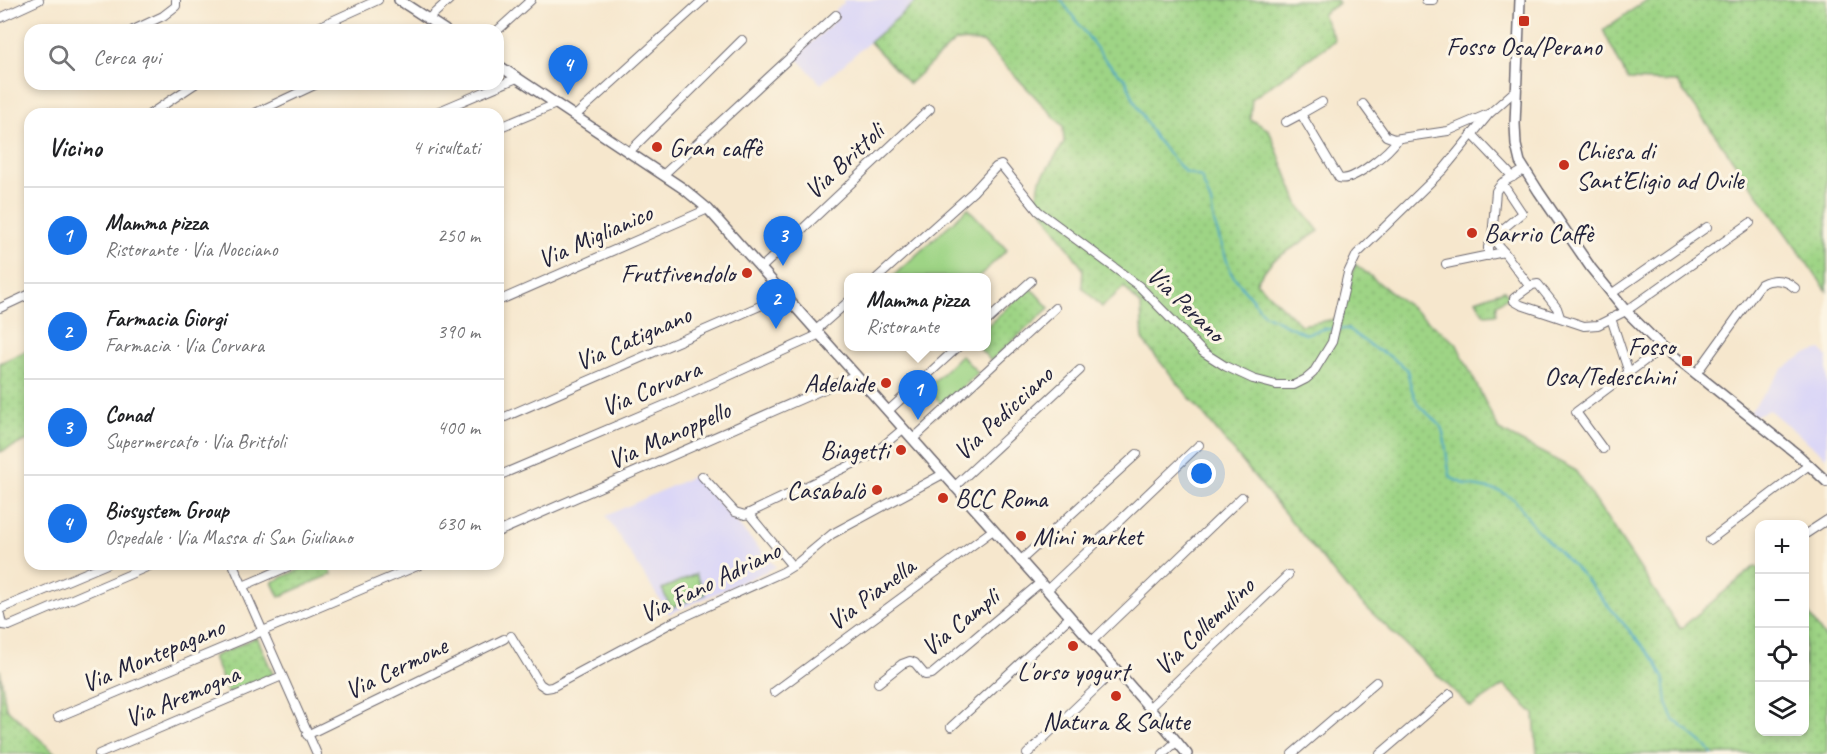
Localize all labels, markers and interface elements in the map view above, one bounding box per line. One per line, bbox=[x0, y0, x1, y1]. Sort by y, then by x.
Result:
marker: Fosso Osa/Perano bbox=[1517, 14, 1531, 28]
search box bbox=[24, 24, 504, 90]
place label: Fosso Osa/Perano bbox=[1446, 30, 1603, 63]
icon: search bbox=[45, 41, 78, 74]
text: Cerca qui bbox=[93, 43, 161, 71]
pin: 4 bbox=[548, 46, 588, 95]
street label: Via Brittoli bbox=[797, 114, 893, 206]
text: Vicino bbox=[48, 131, 102, 164]
place label: Gran caffè bbox=[669, 131, 764, 164]
place label: Chiesa di Sant’Eligio ad Ovile bbox=[1576, 134, 1745, 197]
text: 4 risultati bbox=[412, 135, 480, 160]
marker: Gran caffè bbox=[650, 140, 664, 154]
marker: Chiesa di Sant’Eligio ad Ovile bbox=[1557, 158, 1571, 172]
street label: Via Miglianico bbox=[533, 195, 659, 276]
text: Mamma pizza bbox=[105, 209, 207, 237]
pin: 3 bbox=[764, 216, 802, 266]
place label: Barrio Caffè bbox=[1484, 217, 1596, 250]
text: 1 bbox=[63, 223, 72, 248]
text: 250 m bbox=[437, 223, 480, 248]
marker: Barrio Caffè bbox=[1465, 226, 1479, 240]
text: Ristorante · Via Nocciano bbox=[105, 237, 278, 262]
place label: Fruttivendolo bbox=[621, 257, 738, 290]
street label: Via Perano bbox=[1140, 259, 1234, 351]
marker: Fruttivendolo bbox=[740, 266, 754, 280]
popup bbox=[844, 273, 991, 351]
pin: 2 bbox=[756, 280, 796, 329]
text: Mamma pizza bbox=[866, 286, 969, 314]
street label: Via Catignano bbox=[570, 297, 698, 378]
text: Farmacia Giorgi bbox=[105, 305, 226, 333]
text: Ristorante bbox=[866, 314, 939, 339]
text: 2 bbox=[63, 319, 72, 344]
text: 390 m bbox=[437, 319, 480, 344]
place label: Fosso Osa/Tedeschini bbox=[1544, 330, 1678, 393]
text: Farmacia · Via Corvara bbox=[105, 333, 264, 358]
street label: Via Corvara bbox=[596, 352, 707, 424]
marker: Fosso Osa/Tedeschini bbox=[1680, 354, 1694, 368]
street label: Via Pedicciano bbox=[946, 357, 1061, 468]
place label: Adelaide bbox=[804, 367, 877, 400]
pin: 1 bbox=[898, 370, 938, 420]
marker: Adelaide bbox=[879, 376, 893, 390]
street label: Via Manoppello bbox=[603, 393, 737, 477]
text: Conad bbox=[105, 401, 151, 429]
text: 3 bbox=[63, 415, 72, 440]
text: 400 m bbox=[437, 415, 480, 440]
text: Supermercato · Via Brittoli bbox=[105, 429, 286, 454]
place label: Biagetti bbox=[820, 434, 892, 467]
marker: Biagetti bbox=[894, 443, 908, 457]
your location bbox=[1187, 459, 1216, 488]
place label: Casabalò bbox=[787, 474, 867, 507]
place label: BCC Roma bbox=[955, 482, 1049, 515]
marker: Casabalò bbox=[870, 483, 884, 497]
marker: BCC Roma bbox=[936, 491, 950, 505]
text: Biosystem Group bbox=[105, 497, 229, 525]
text: 4 bbox=[63, 511, 72, 536]
text: 630 m bbox=[437, 511, 480, 536]
place label: Mini market bbox=[1033, 520, 1145, 553]
map controls bbox=[1755, 520, 1809, 736]
button: + bbox=[1755, 520, 1809, 574]
text: Ospedale · Via Massa di San Giuliano bbox=[105, 525, 353, 550]
marker: Mini market bbox=[1014, 529, 1028, 543]
street label: Via Fano Adriano bbox=[634, 533, 787, 630]
street label: Via Pianella bbox=[820, 549, 924, 638]
street label: Via Collemulino bbox=[1147, 569, 1263, 682]
button: − bbox=[1755, 574, 1809, 628]
street label: Via Campli bbox=[914, 579, 1008, 664]
street label: Via Montepagano bbox=[77, 609, 231, 700]
street label: Via Cermone bbox=[339, 628, 454, 707]
button: locate bbox=[1755, 628, 1809, 682]
marker: L'orso yogurt bbox=[1066, 639, 1080, 653]
place label: L'orso yogurt bbox=[1017, 655, 1132, 688]
street label: Via Aremogna bbox=[120, 656, 246, 735]
button: layers bbox=[1755, 682, 1809, 736]
marker: Natura & Salute bbox=[1109, 689, 1123, 703]
place label: Natura & Salute bbox=[1042, 705, 1191, 738]

